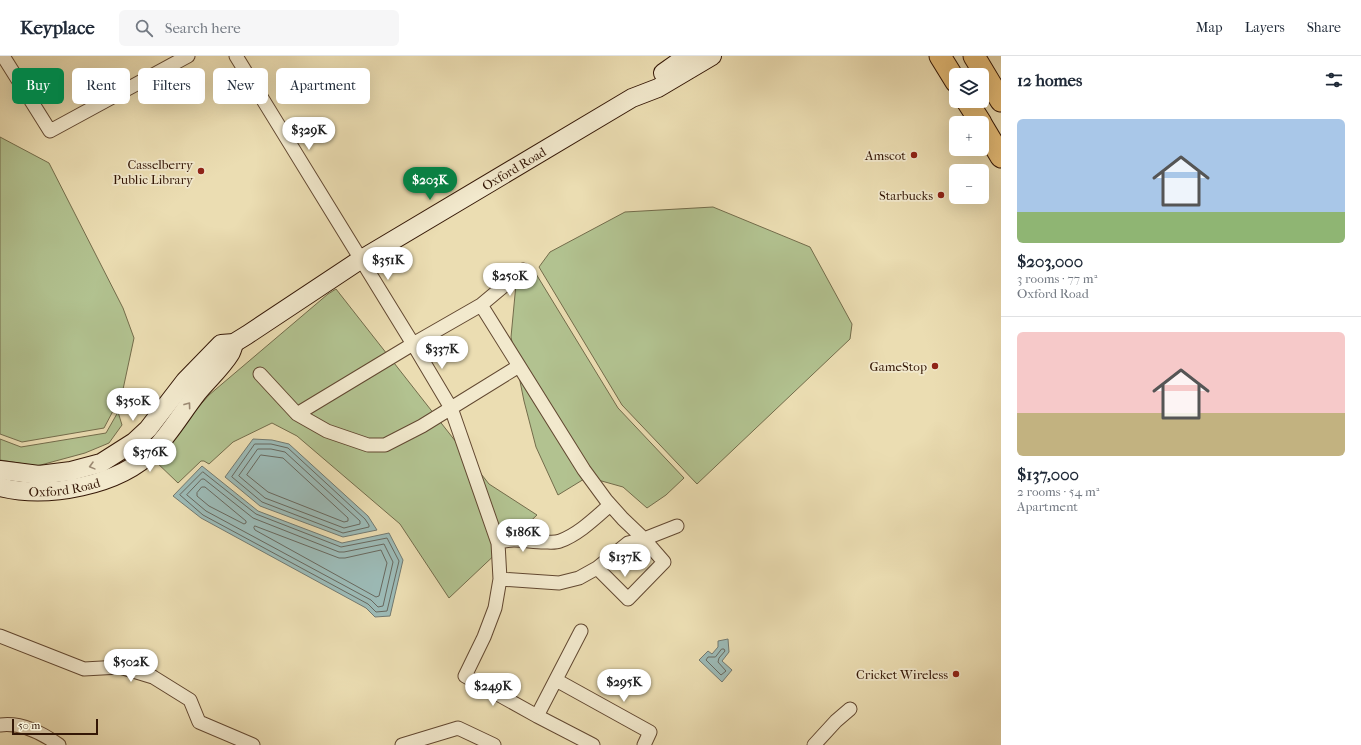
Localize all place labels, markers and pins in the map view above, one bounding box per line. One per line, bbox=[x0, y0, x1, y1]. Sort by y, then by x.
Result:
pin: $329K bbox=[281, 117, 337, 151]
place label: Amscot bbox=[864, 148, 906, 163]
marker: Amscot bbox=[909, 150, 919, 160]
place label: Casselberry Public Library bbox=[113, 157, 194, 187]
marker: Casselberry Public Library bbox=[196, 166, 206, 176]
pin: $203K bbox=[402, 167, 458, 201]
place label: Starbucks bbox=[879, 188, 933, 203]
marker: Starbucks bbox=[936, 190, 946, 200]
pin: $351K bbox=[360, 247, 416, 281]
pin: $250K bbox=[482, 263, 538, 297]
pin: $337K bbox=[414, 336, 470, 370]
place label: GameStop bbox=[870, 359, 927, 374]
marker: GameStop bbox=[930, 361, 940, 371]
pin: $350K bbox=[105, 388, 161, 422]
pin: $376K bbox=[122, 439, 178, 473]
pin: $186K bbox=[495, 519, 551, 553]
pin: $137K bbox=[597, 544, 653, 578]
pin: $502K bbox=[103, 649, 159, 683]
place label: Cricket Wireless bbox=[856, 667, 948, 682]
pin: $295K bbox=[596, 669, 652, 703]
marker: Cricket Wireless bbox=[951, 669, 961, 679]
pin: $249K bbox=[465, 673, 521, 707]

